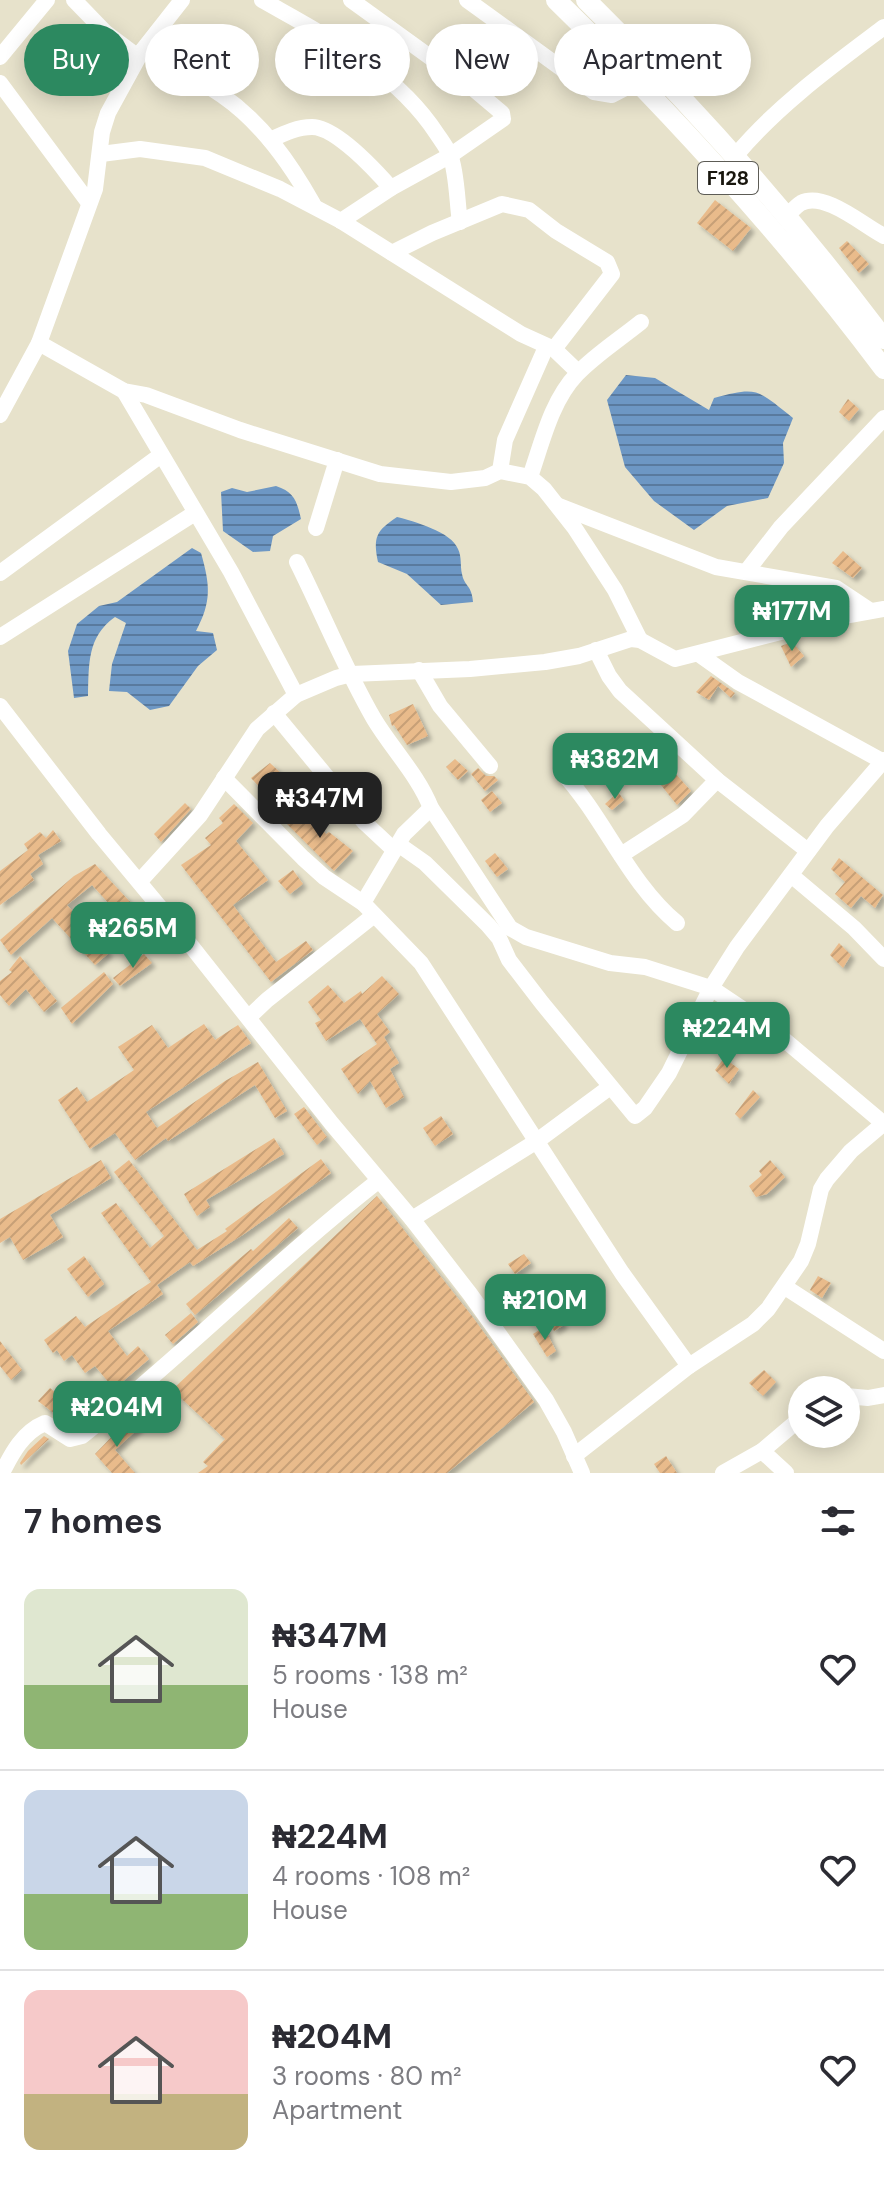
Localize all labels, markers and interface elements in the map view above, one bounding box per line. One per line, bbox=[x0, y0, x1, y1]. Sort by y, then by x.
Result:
chip: Buy bbox=[24, 24, 129, 96]
chip: Rent bbox=[145, 24, 259, 96]
chip: Filters bbox=[275, 24, 410, 96]
chip: New bbox=[426, 24, 538, 96]
chip: Apartment bbox=[554, 24, 751, 96]
road number: F128 bbox=[698, 162, 758, 194]
pin: ₦177M bbox=[736, 585, 848, 653]
text: ₦177M bbox=[752, 594, 832, 628]
pin: ₦382M bbox=[559, 733, 671, 801]
text: ₦382M bbox=[571, 742, 659, 776]
pin: ₦347M bbox=[264, 772, 376, 840]
text: ₦347M bbox=[276, 781, 364, 815]
pin: ₦265M bbox=[77, 902, 189, 970]
text: ₦265M bbox=[89, 911, 177, 945]
pin: ₦224M bbox=[671, 1002, 783, 1070]
text: ₦224M bbox=[683, 1011, 771, 1045]
pin: ₦210M bbox=[489, 1274, 601, 1342]
text: ₦210M bbox=[503, 1283, 587, 1317]
map controls bbox=[788, 1376, 860, 1448]
button: layers bbox=[788, 1376, 860, 1448]
pin: ₦204M bbox=[61, 1381, 173, 1449]
text: ₦204M bbox=[71, 1390, 163, 1424]
text: 7 homes bbox=[24, 1499, 163, 1544]
icon: filters bbox=[816, 1499, 860, 1543]
text: ₦347M bbox=[272, 1613, 388, 1658]
icon: home bbox=[88, 1621, 184, 1717]
icon: heart bbox=[816, 1647, 860, 1691]
text: 5 rooms · 138 m² bbox=[272, 1658, 468, 1692]
text: House bbox=[272, 1692, 348, 1726]
text: ₦224M bbox=[272, 1814, 388, 1859]
icon: home bbox=[88, 1822, 184, 1918]
icon: heart bbox=[816, 1848, 860, 1892]
text: 4 rooms · 108 m² bbox=[272, 1859, 470, 1893]
text: House bbox=[272, 1893, 348, 1927]
text: ₦204M bbox=[272, 2014, 392, 2059]
icon: home bbox=[88, 2022, 184, 2118]
icon: heart bbox=[816, 2048, 860, 2092]
text: 3 rooms · 80 m² bbox=[272, 2059, 462, 2093]
text: Apartment bbox=[272, 2093, 403, 2127]

